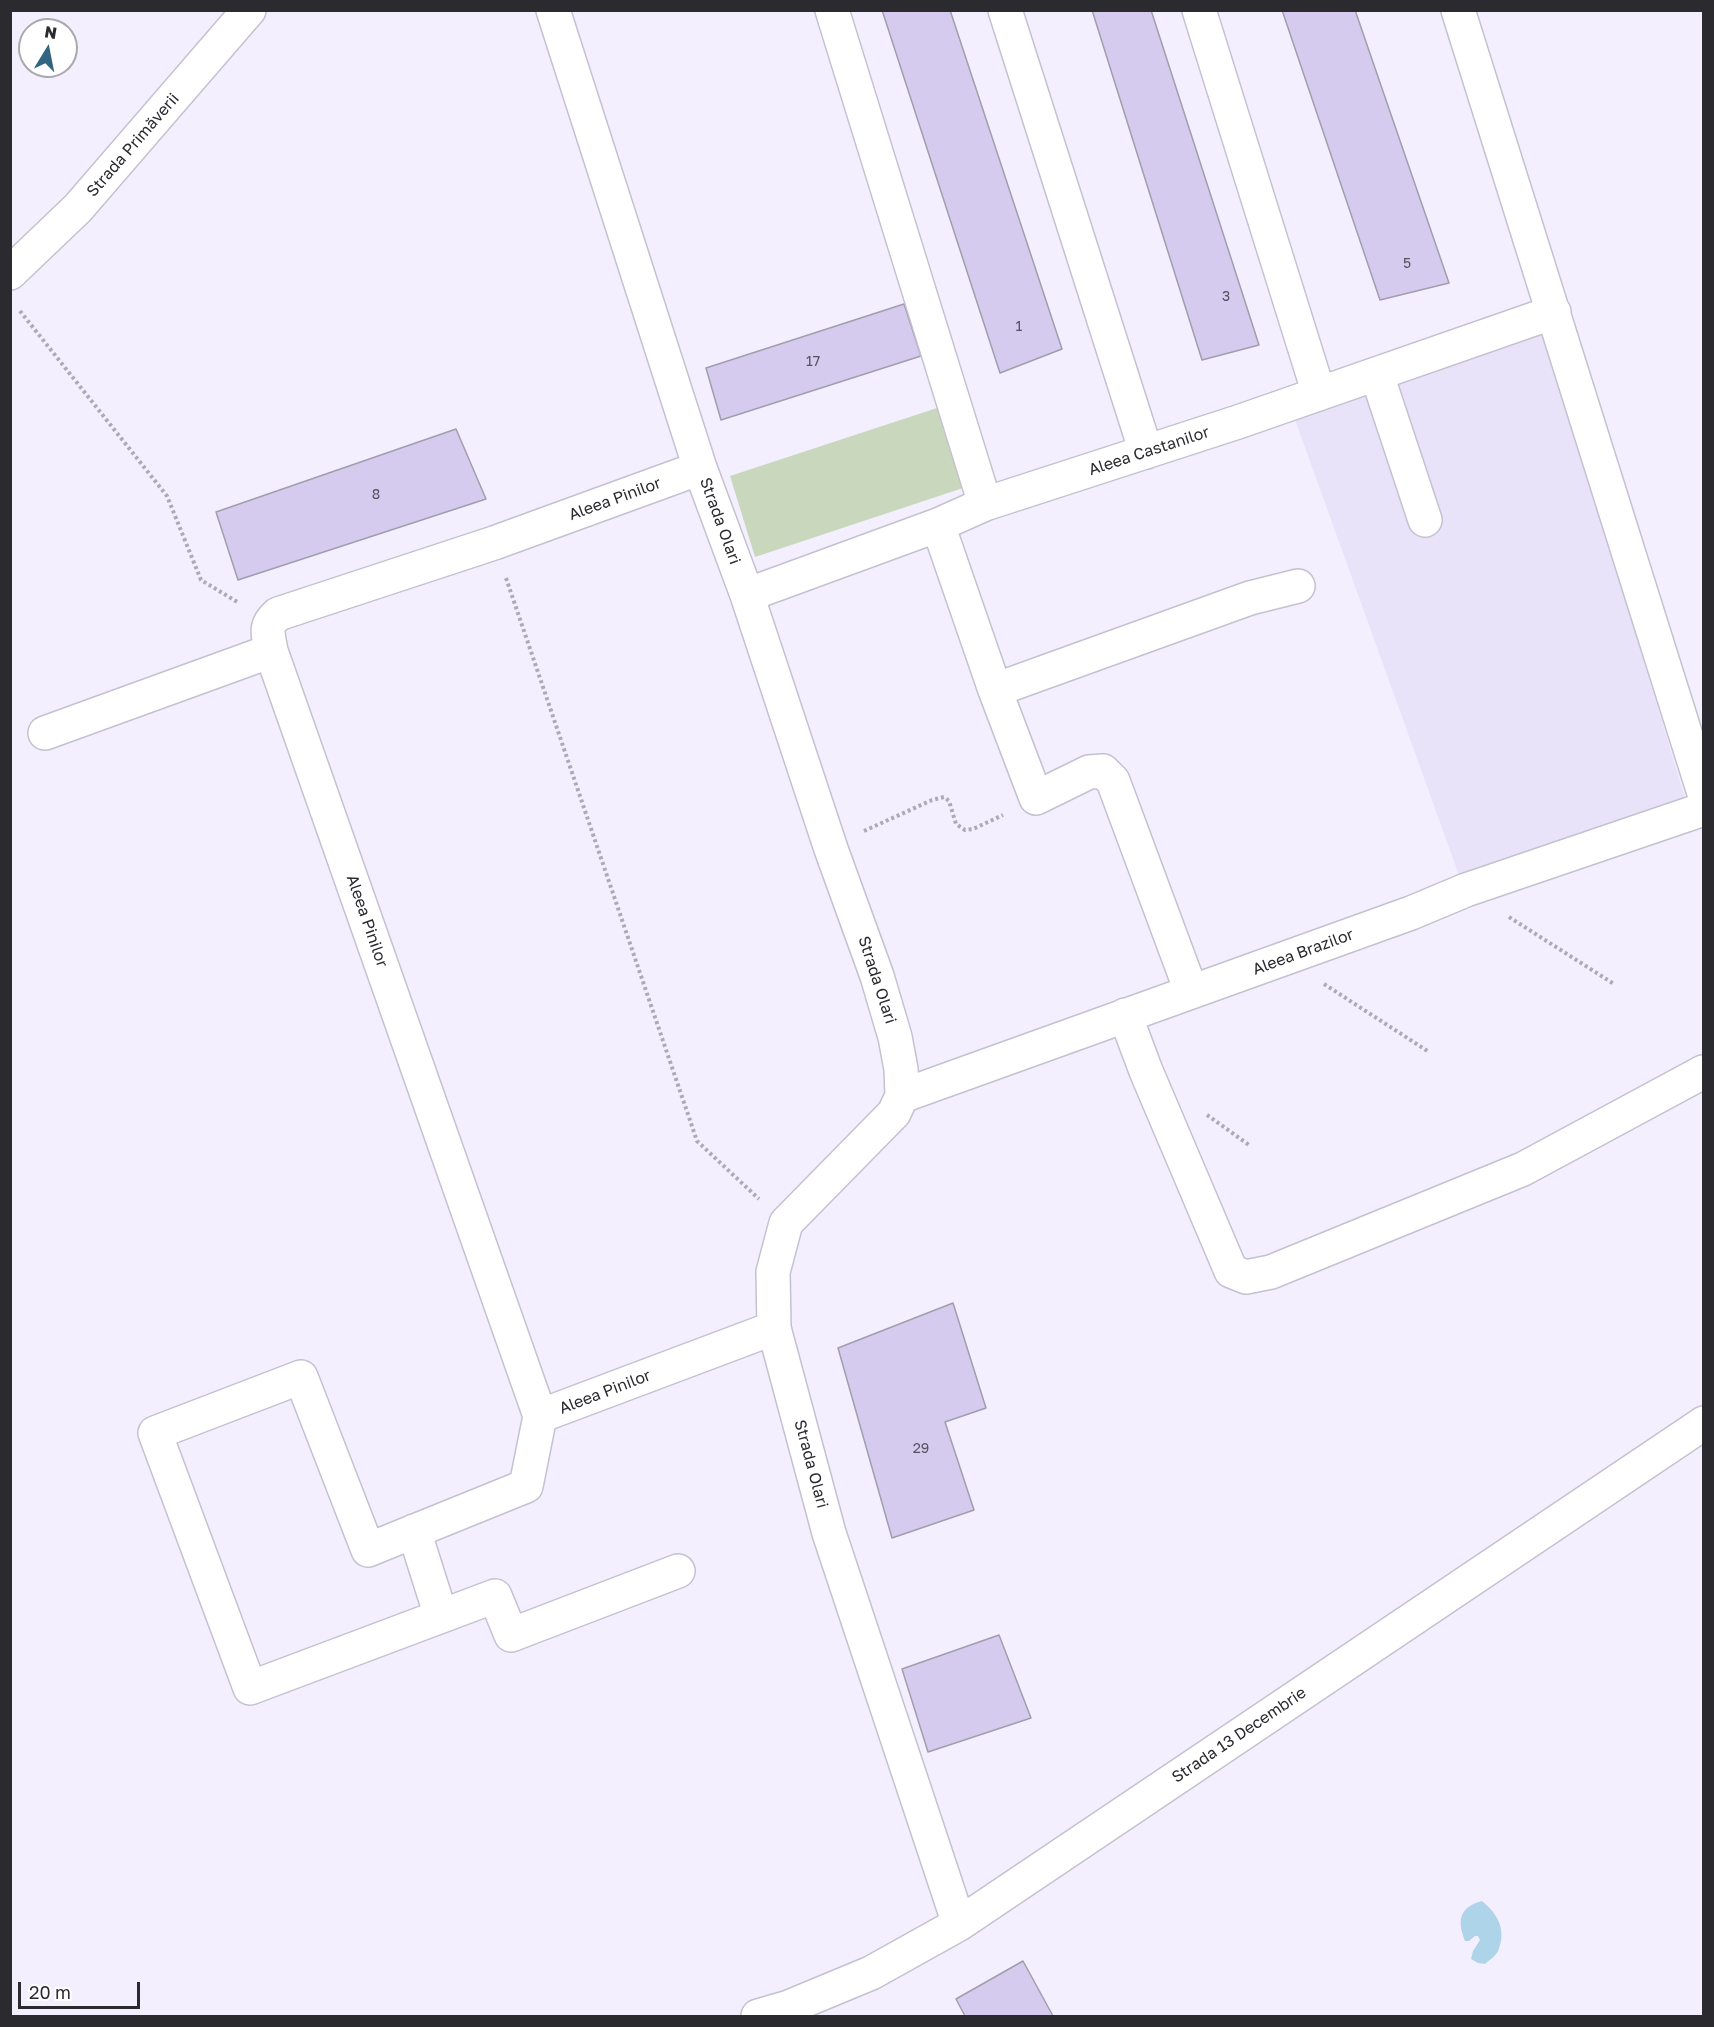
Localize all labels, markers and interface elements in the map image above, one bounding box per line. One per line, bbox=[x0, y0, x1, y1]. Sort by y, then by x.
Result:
north arrow bbox=[18, 18, 78, 78]
text: N bbox=[43, 21, 59, 43]
street label: Strada Primăverii bbox=[83, 89, 183, 201]
house number: 5 bbox=[1403, 256, 1411, 272]
house number: 3 bbox=[1222, 289, 1230, 305]
house number: 1 bbox=[1016, 319, 1022, 335]
house number: 17 bbox=[806, 354, 820, 370]
street label: Aleea Castanilor bbox=[1086, 422, 1212, 480]
street label: Aleea Pinilor bbox=[566, 473, 664, 525]
street label: Strada Olari bbox=[695, 475, 745, 567]
house number: 8 bbox=[372, 487, 380, 503]
street label: Aleea Pinilor bbox=[342, 872, 392, 970]
street label: Aleea Brazilor bbox=[1250, 925, 1356, 979]
street label: Strada Olari bbox=[854, 934, 900, 1026]
street label: Aleea Pinilor bbox=[556, 1366, 654, 1418]
street label: Strada Olari bbox=[790, 1418, 832, 1510]
house number: 29 bbox=[913, 1441, 929, 1457]
street label: Strada 13 Decembrie bbox=[1168, 1683, 1310, 1787]
scale bar bbox=[21, 1970, 142, 2008]
text: 20 m bbox=[29, 1981, 71, 2003]

